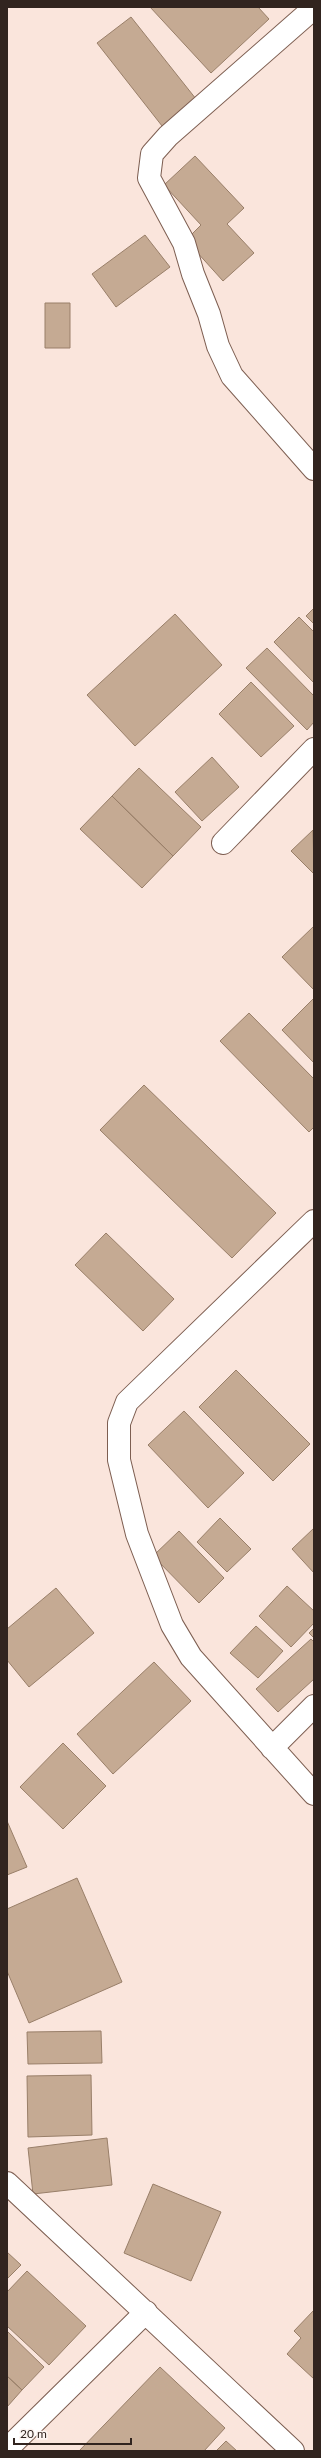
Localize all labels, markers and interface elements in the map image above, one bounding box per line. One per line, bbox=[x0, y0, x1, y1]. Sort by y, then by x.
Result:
scale bar bbox=[14, 2420, 131, 2446]
text: 20 m bbox=[20, 2426, 47, 2441]

